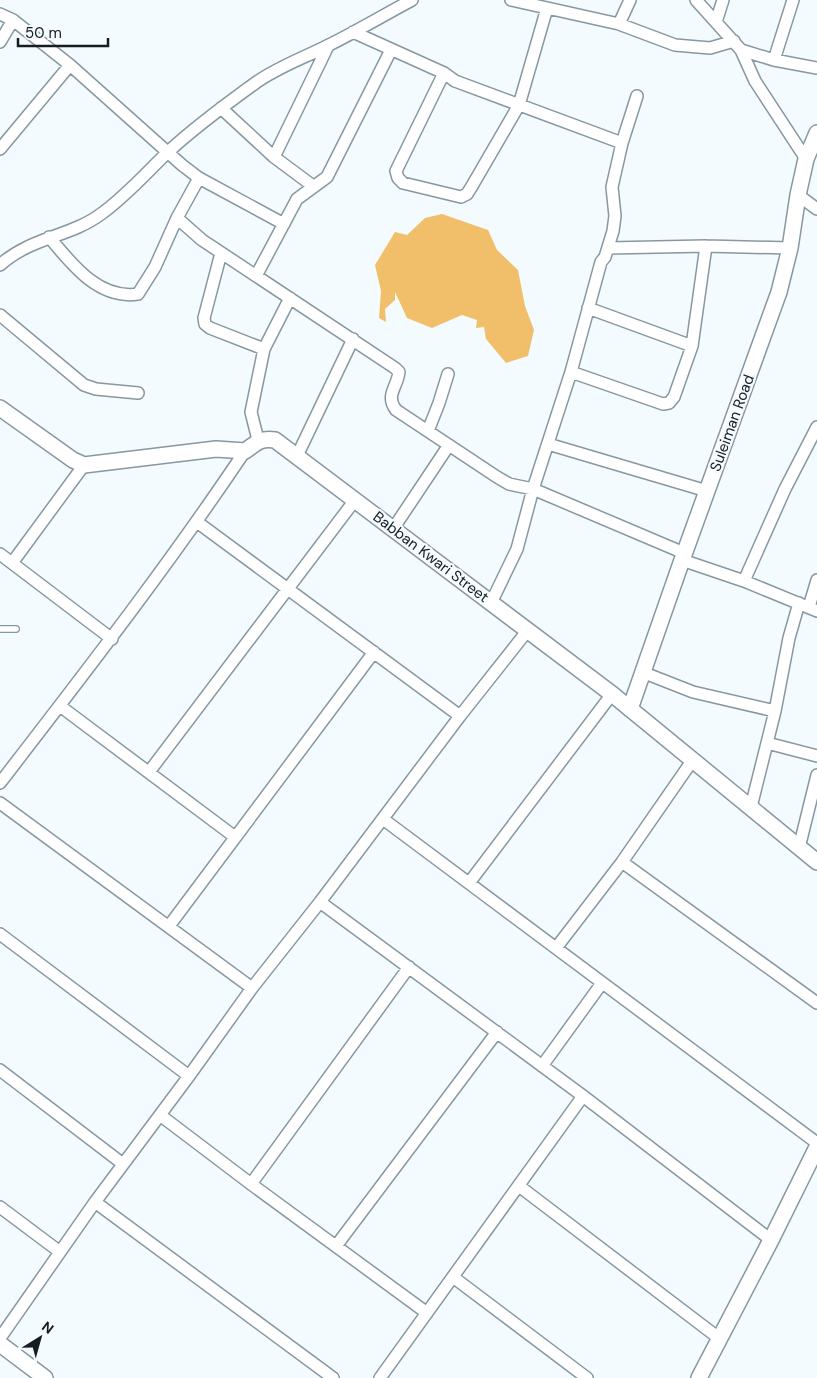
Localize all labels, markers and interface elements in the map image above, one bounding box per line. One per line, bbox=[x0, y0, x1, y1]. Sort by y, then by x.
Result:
scale bar bbox=[18, 15, 108, 47]
text: 50 m bbox=[25, 23, 62, 43]
street label: Suleiman Road bbox=[705, 372, 759, 474]
street label: Babban Kwari Street bbox=[369, 507, 493, 607]
north arrow bbox=[15, 1313, 65, 1363]
text: N bbox=[38, 1317, 57, 1338]

